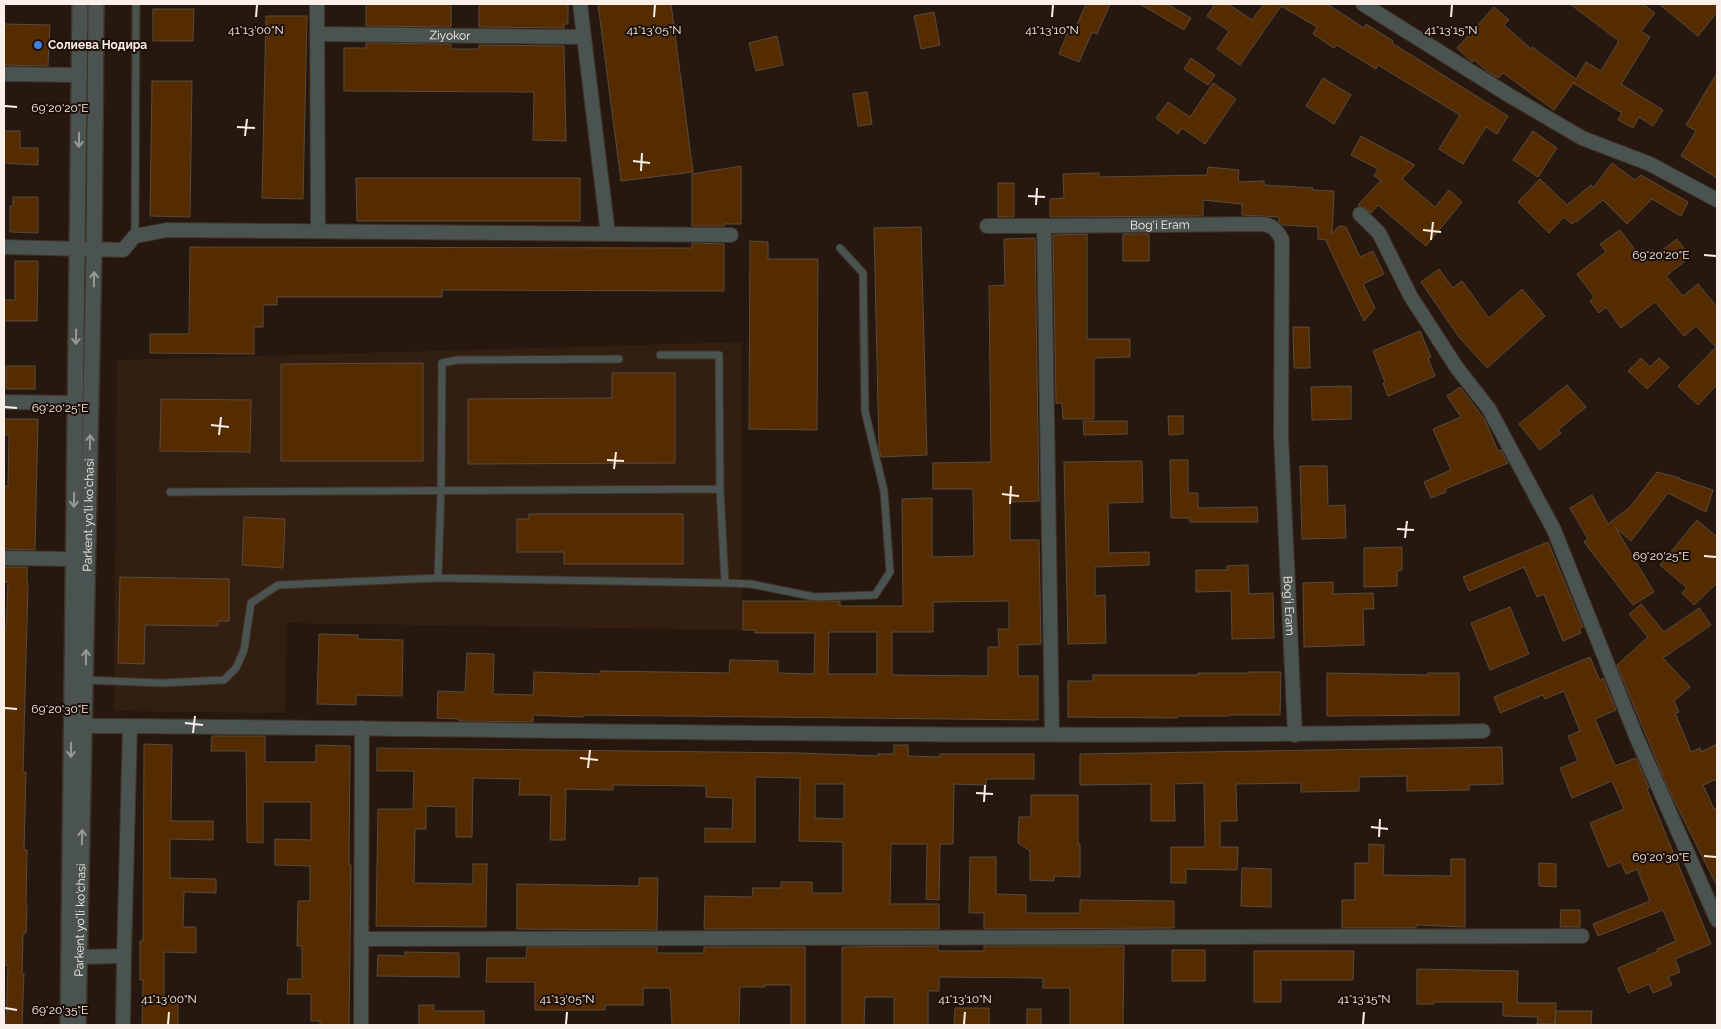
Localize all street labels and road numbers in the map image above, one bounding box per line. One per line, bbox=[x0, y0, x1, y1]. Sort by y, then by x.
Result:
street label: Ziyokor bbox=[429, 28, 471, 43]
street label: Bog'i Eram bbox=[1130, 218, 1190, 232]
street label: Parkent yo'li ko'chasi bbox=[80, 458, 97, 572]
street label: Bog'i Eram bbox=[1281, 576, 1297, 636]
street label: Parkent yo'li ko'chasi bbox=[72, 863, 88, 977]

